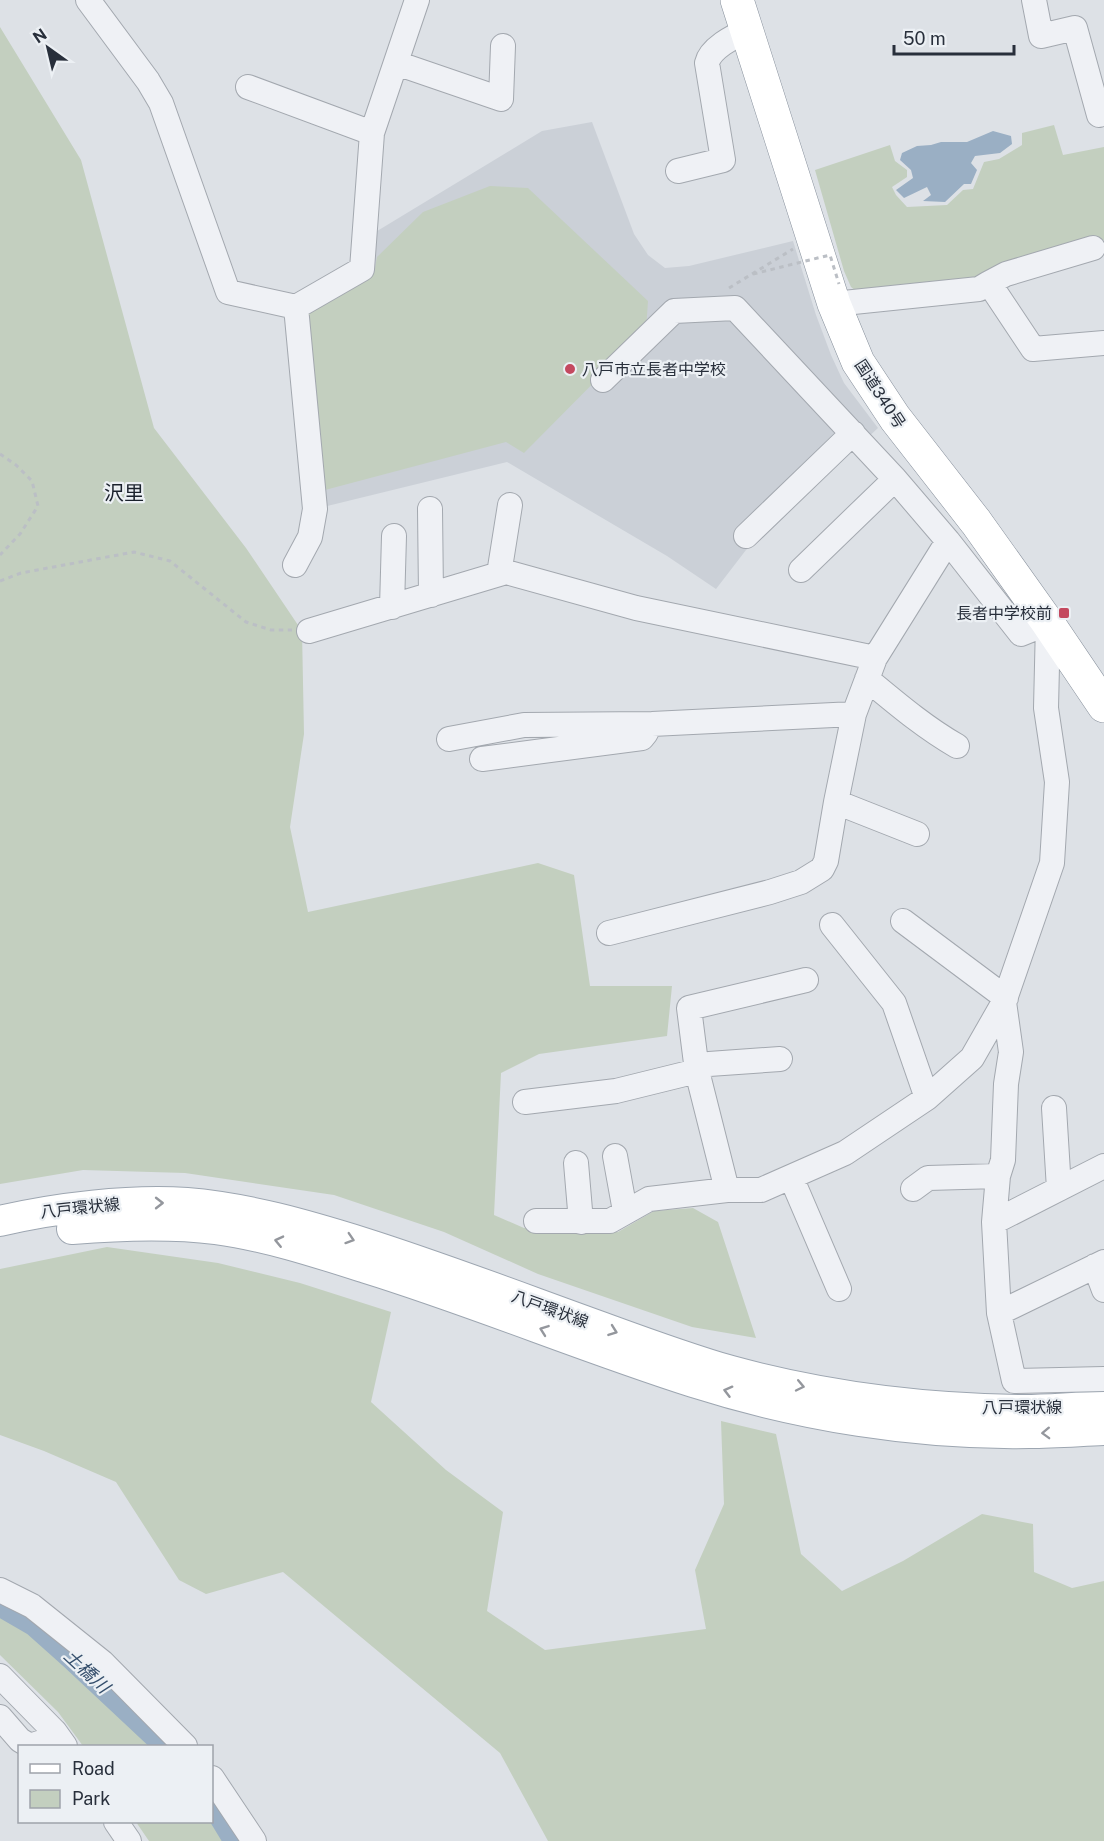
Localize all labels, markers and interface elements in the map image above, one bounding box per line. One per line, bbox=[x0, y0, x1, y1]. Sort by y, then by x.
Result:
north arrow bbox=[18, 18, 78, 78]
scale bar bbox=[894, 18, 1014, 56]
text: N bbox=[29, 25, 50, 47]
text: 50 m bbox=[903, 28, 946, 49]
street label: 国道340号 bbox=[851, 356, 909, 432]
place label: 八戸市立長者中学校 bbox=[582, 360, 726, 379]
marker: 八戸市立長者中学校 bbox=[563, 362, 577, 376]
district label: 沢里 bbox=[104, 481, 144, 505]
place label: 長者中学校前 bbox=[956, 604, 1052, 623]
marker: 長者中学校前 bbox=[1057, 606, 1071, 620]
street label: 八戸環状線 bbox=[39, 1194, 121, 1222]
one-way arrow bbox=[154, 1197, 163, 1209]
one-way arrow bbox=[344, 1232, 355, 1244]
one-way arrow bbox=[274, 1236, 284, 1249]
street label: 八戸環状線 bbox=[509, 1286, 591, 1332]
one-way arrow bbox=[539, 1324, 549, 1337]
one-way arrow bbox=[607, 1324, 618, 1337]
one-way arrow bbox=[795, 1379, 805, 1392]
one-way arrow bbox=[724, 1386, 734, 1399]
street label: 八戸環状線 bbox=[982, 1398, 1062, 1417]
one-way arrow bbox=[1041, 1426, 1050, 1439]
water label: 土橋川 bbox=[60, 1645, 115, 1698]
legend bbox=[18, 1745, 213, 1823]
text: Road bbox=[72, 1758, 115, 1779]
text: Park bbox=[72, 1788, 110, 1809]

